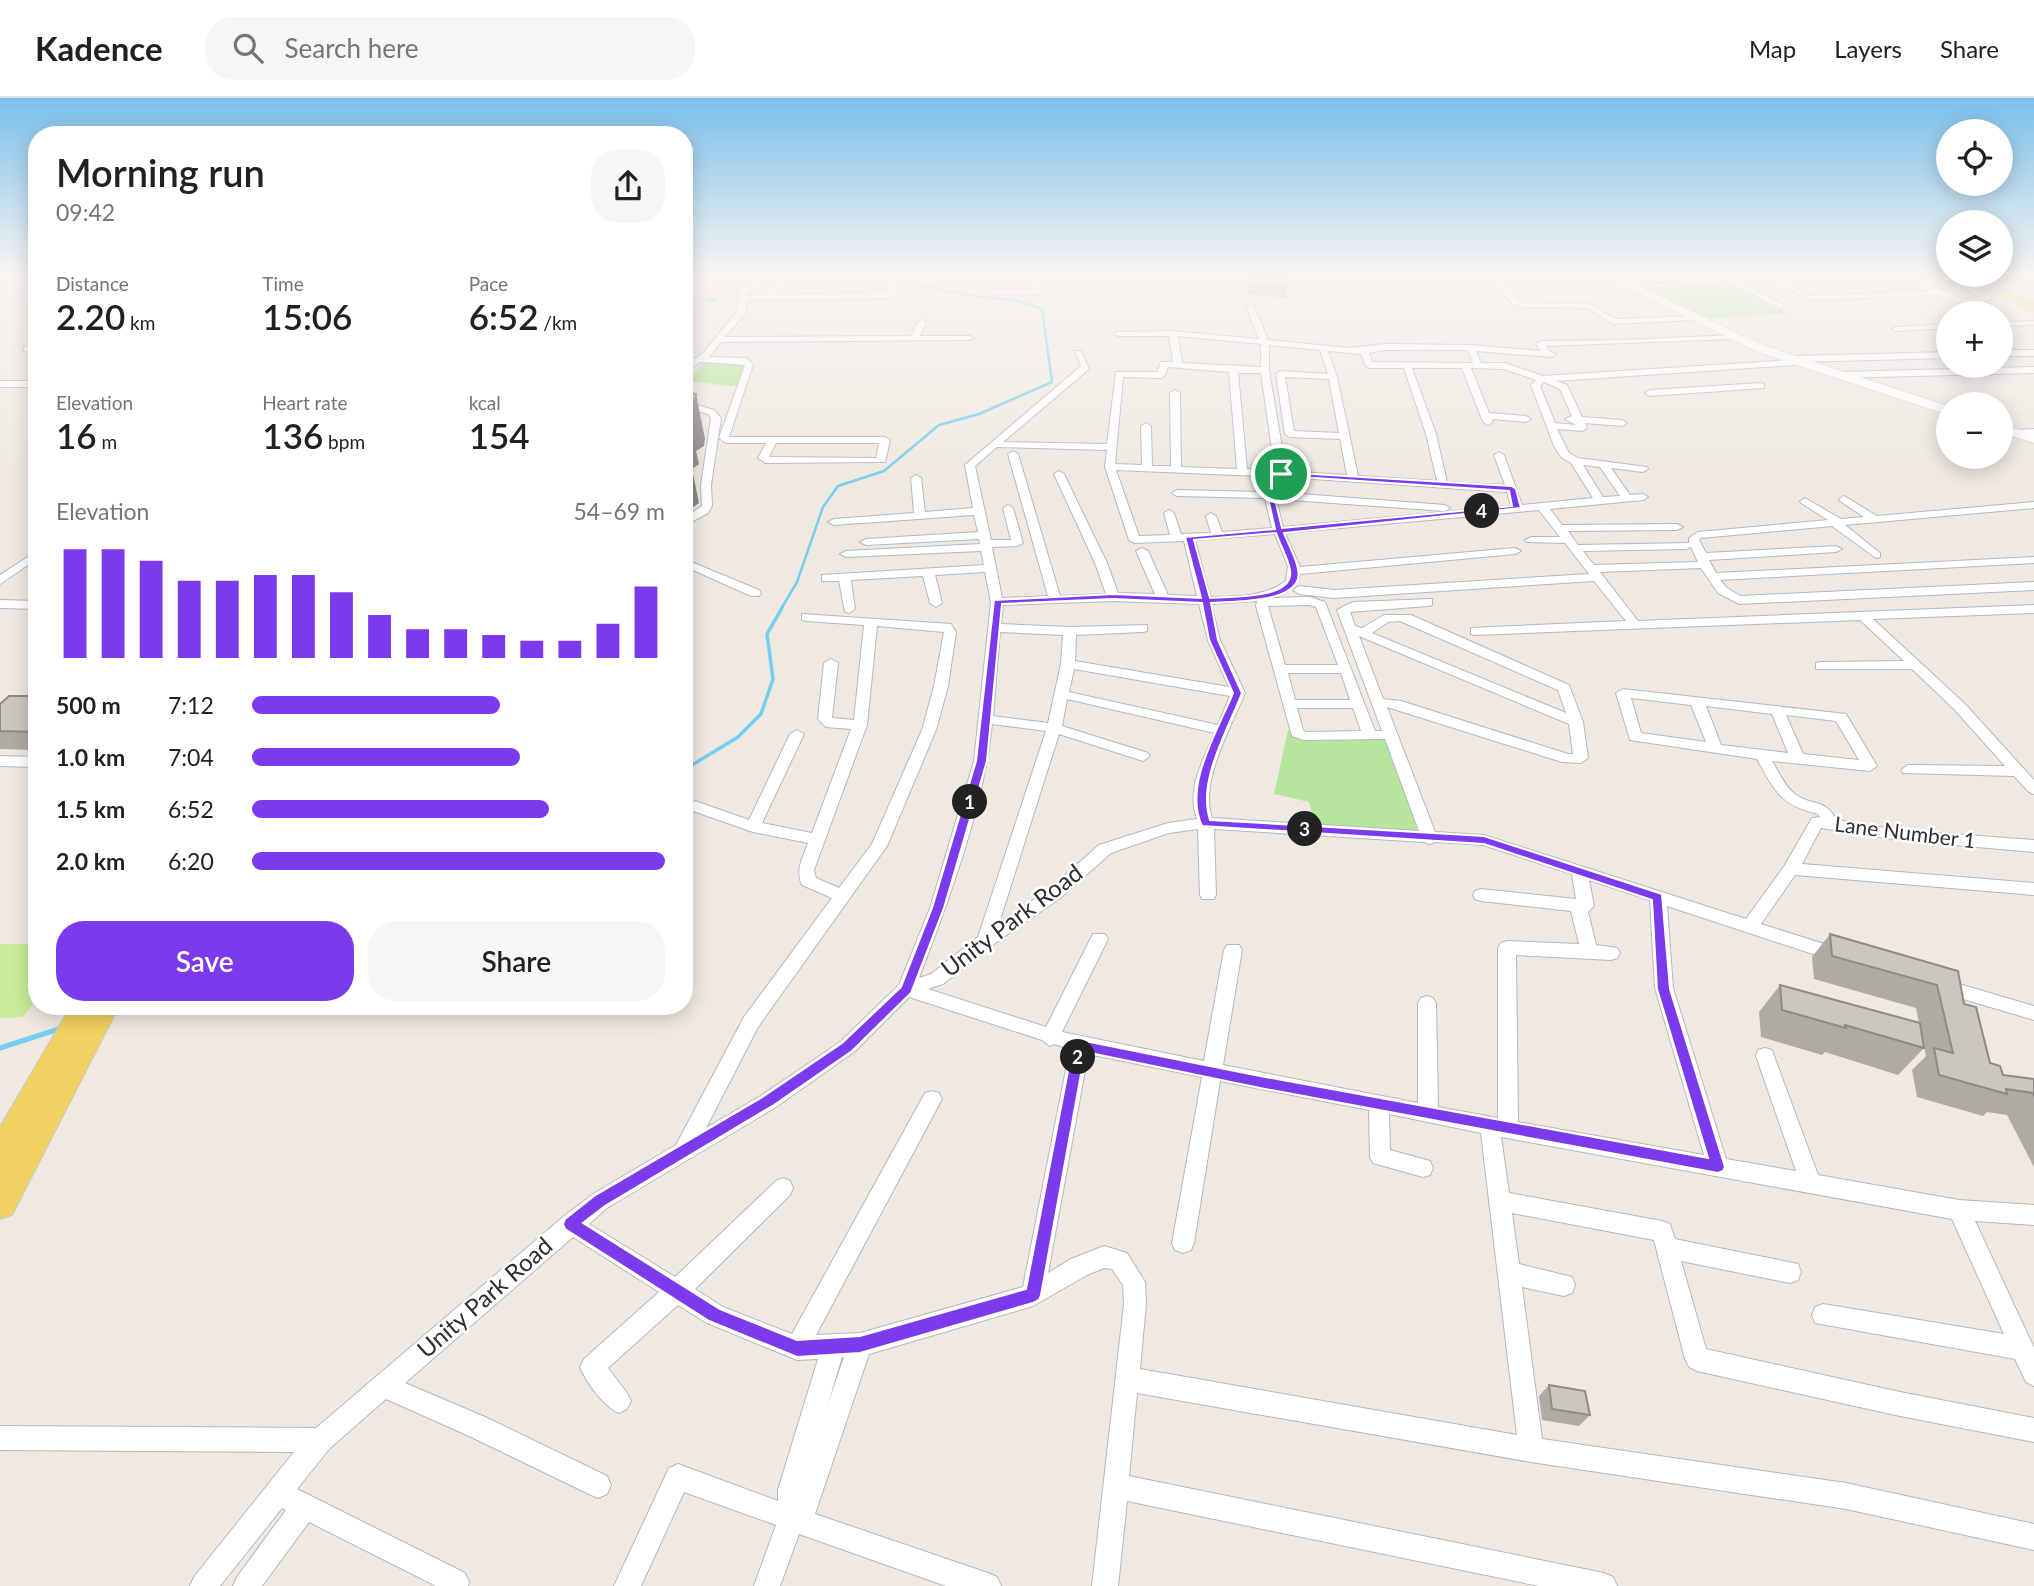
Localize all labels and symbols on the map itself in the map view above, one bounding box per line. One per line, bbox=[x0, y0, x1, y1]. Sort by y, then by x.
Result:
pin bbox=[1251, 444, 1311, 504]
pin: 4 bbox=[1464, 494, 1500, 528]
pin: 1 bbox=[953, 784, 988, 820]
street label: Lane Number 1 bbox=[1833, 810, 1977, 853]
pin: 3 bbox=[1288, 812, 1322, 846]
street label: Unity Park Road bbox=[935, 857, 1087, 982]
pin: 2 bbox=[1060, 1040, 1096, 1074]
street label: Unity Park Road bbox=[411, 1230, 557, 1363]

